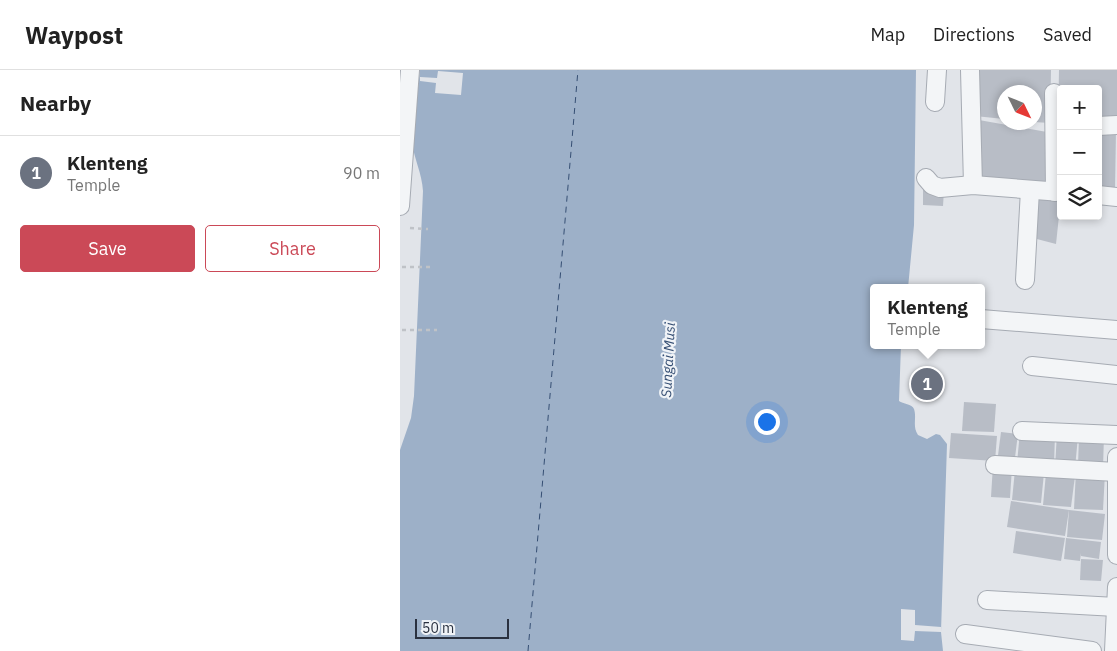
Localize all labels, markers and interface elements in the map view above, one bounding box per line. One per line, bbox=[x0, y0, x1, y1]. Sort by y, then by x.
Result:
text: Waypost bbox=[25, 19, 123, 51]
text: Map bbox=[870, 23, 905, 46]
text: Directions bbox=[933, 23, 1015, 46]
text: Saved bbox=[1043, 23, 1092, 46]
north arrow bbox=[997, 85, 1042, 130]
map controls bbox=[1057, 85, 1102, 220]
button: + bbox=[1057, 85, 1102, 130]
text: Nearby bbox=[20, 89, 91, 117]
button: − bbox=[1057, 130, 1102, 175]
text: Klenteng bbox=[67, 151, 147, 175]
text: 1 bbox=[31, 163, 41, 183]
text: 90 m bbox=[343, 163, 380, 183]
text: Temple bbox=[67, 175, 120, 195]
button: layers bbox=[1057, 175, 1102, 220]
button: Save bbox=[20, 225, 195, 272]
button: Share bbox=[205, 225, 380, 272]
popup bbox=[870, 284, 985, 349]
text: Klenteng bbox=[887, 295, 968, 319]
text: Temple bbox=[887, 319, 941, 339]
water label: Sungai Musi bbox=[657, 322, 679, 398]
pin: 1 bbox=[911, 365, 943, 403]
your location bbox=[754, 409, 780, 435]
scale bar bbox=[415, 616, 509, 639]
text: 50 m bbox=[422, 619, 454, 637]

